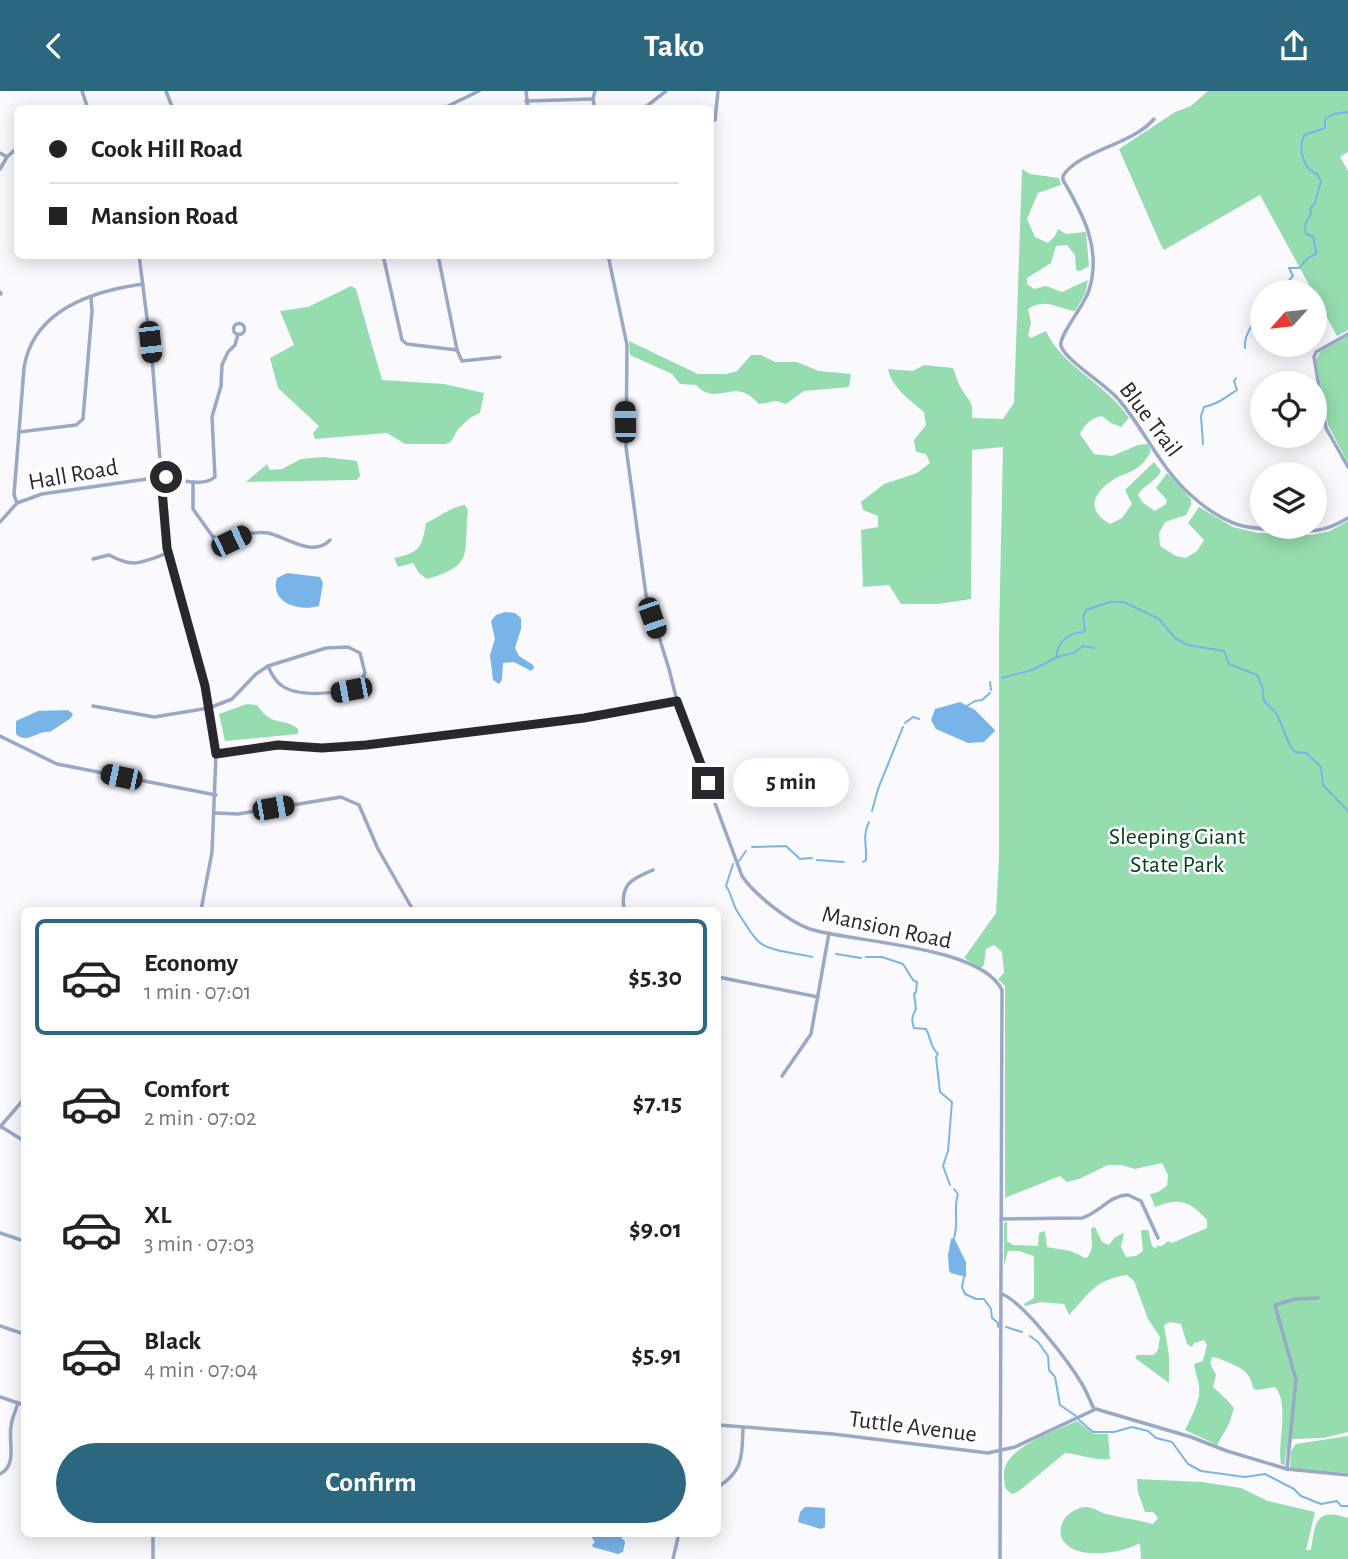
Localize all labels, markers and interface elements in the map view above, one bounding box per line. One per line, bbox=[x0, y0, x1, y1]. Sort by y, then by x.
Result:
icon: back bbox=[35, 27, 73, 65]
icon: share bbox=[1275, 27, 1313, 65]
text: Tako bbox=[644, 30, 704, 62]
text: Cook Hill Road bbox=[91, 136, 243, 162]
text: Mansion Road bbox=[91, 203, 238, 229]
north arrow bbox=[1250, 280, 1326, 357]
map controls bbox=[1250, 280, 1327, 539]
car bbox=[138, 320, 163, 364]
button: locate bbox=[1250, 371, 1327, 448]
street label: Blue Trail bbox=[1115, 378, 1186, 461]
car bbox=[615, 401, 636, 443]
street label: Hall Road bbox=[26, 455, 120, 495]
route start bbox=[150, 461, 182, 493]
button: layers bbox=[1250, 462, 1327, 539]
car bbox=[208, 522, 255, 560]
car bbox=[636, 595, 669, 641]
car bbox=[329, 676, 374, 704]
callout: 5 min bbox=[732, 759, 848, 807]
car bbox=[99, 762, 144, 792]
route end bbox=[692, 767, 724, 799]
text: 5 min bbox=[766, 771, 816, 794]
car bbox=[251, 794, 296, 822]
park label: Sleeping Giant State Park bbox=[1109, 825, 1245, 877]
street label: Mansion Road bbox=[820, 902, 954, 953]
icon: car bbox=[60, 946, 123, 1009]
text: Economy bbox=[144, 950, 238, 976]
text: $5.30 bbox=[628, 964, 682, 990]
text: 1 min · 07:01 bbox=[144, 981, 251, 1004]
icon: car bbox=[60, 1072, 123, 1135]
text: Comfort bbox=[144, 1076, 229, 1102]
text: $7.15 bbox=[633, 1090, 682, 1116]
text: 2 min · 07:02 bbox=[144, 1107, 257, 1130]
icon: car bbox=[60, 1198, 123, 1261]
text: XL bbox=[144, 1202, 171, 1228]
text: $9.01 bbox=[629, 1216, 682, 1242]
text: 3 min · 07:03 bbox=[144, 1233, 255, 1256]
icon: car bbox=[60, 1324, 123, 1387]
text: Black bbox=[144, 1328, 201, 1354]
text: $5.91 bbox=[631, 1342, 682, 1368]
text: 4 min · 07:04 bbox=[144, 1359, 258, 1382]
street label: Tuttle Avenue bbox=[848, 1407, 978, 1447]
button: Confirm bbox=[56, 1443, 686, 1523]

